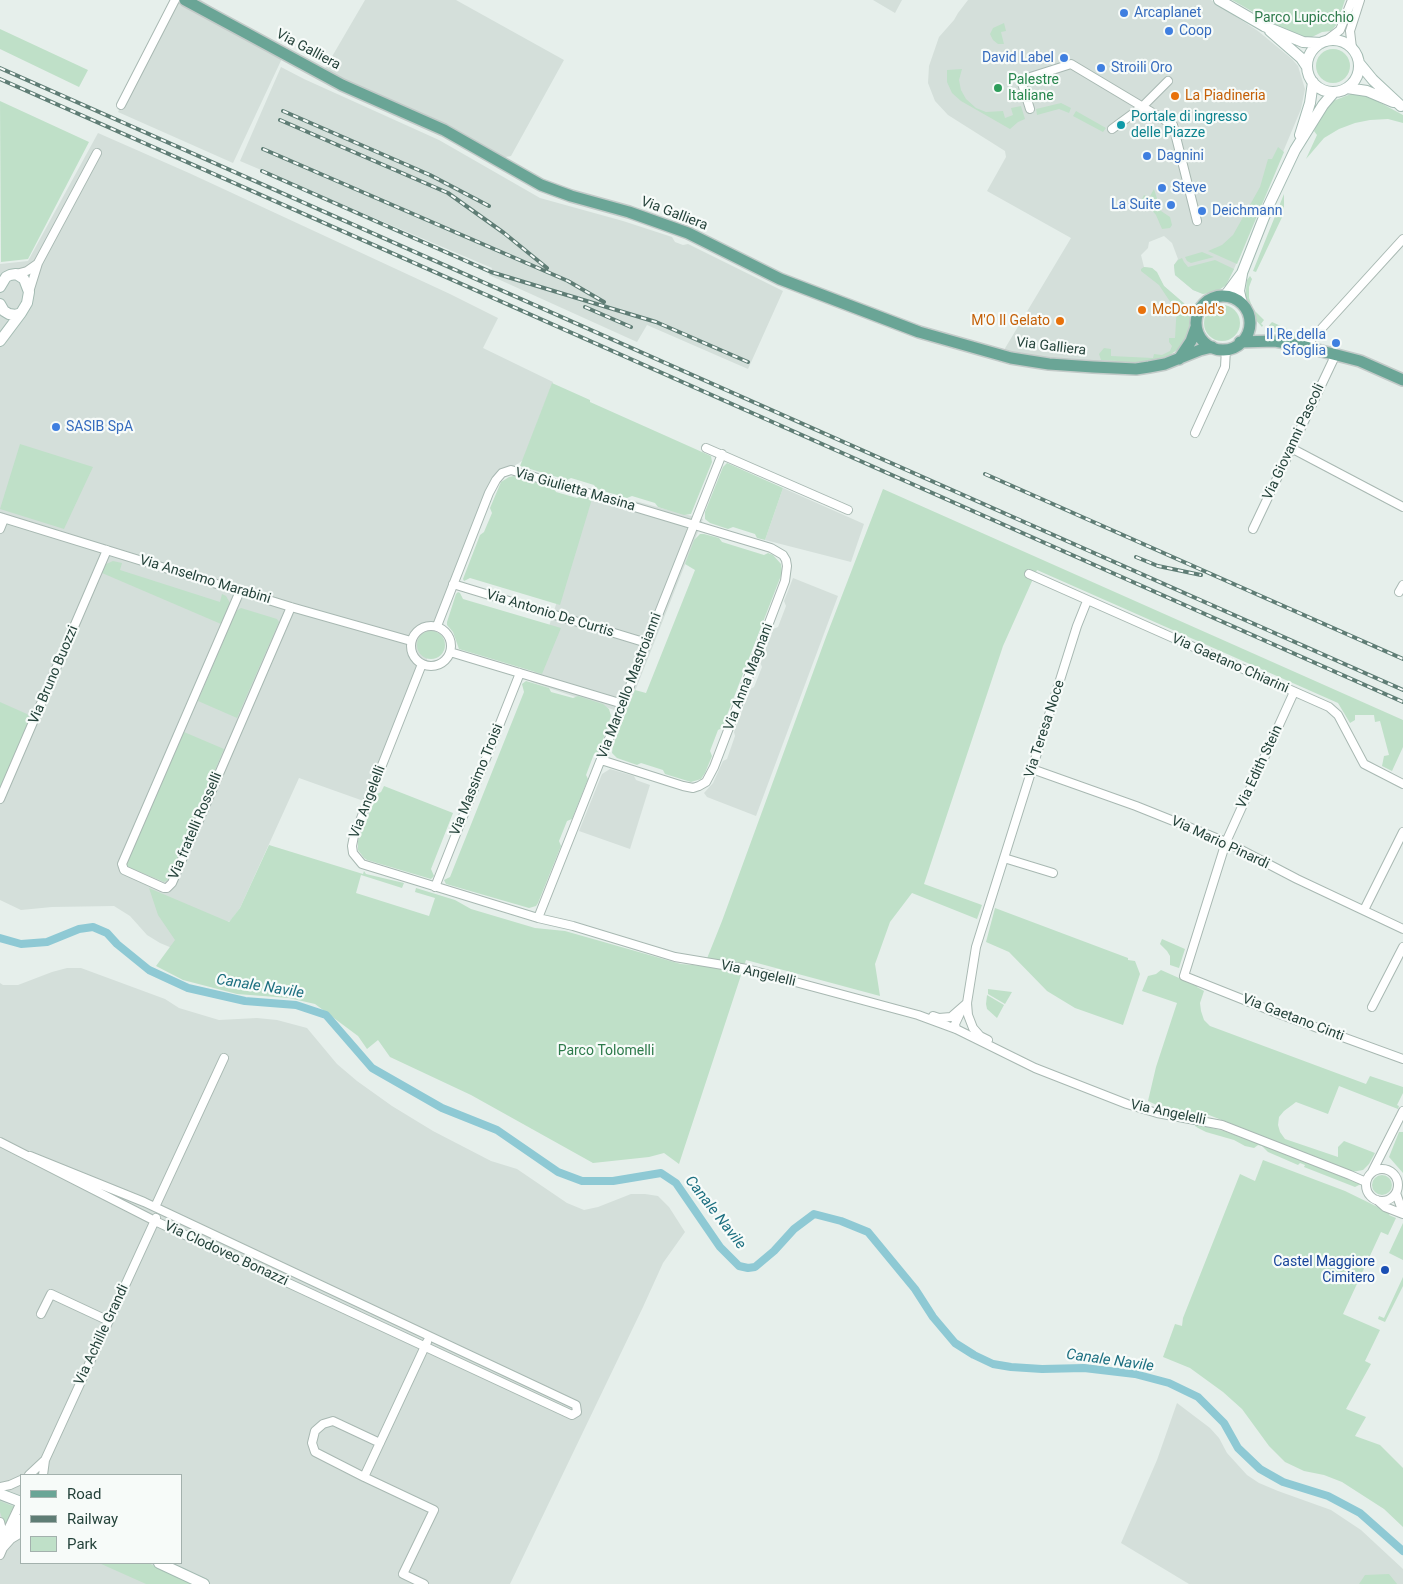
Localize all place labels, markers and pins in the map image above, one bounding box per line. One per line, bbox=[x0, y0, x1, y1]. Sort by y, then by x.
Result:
place label: Arcaplanet bbox=[1134, 5, 1201, 21]
marker: Arcaplanet bbox=[1118, 7, 1130, 19]
place label: Coop bbox=[1179, 23, 1212, 39]
marker: Coop bbox=[1163, 25, 1175, 37]
place label: David Label bbox=[982, 50, 1054, 66]
marker: David Label bbox=[1058, 52, 1070, 64]
place label: Stroili Oro bbox=[1111, 60, 1172, 76]
marker: Stroili Oro bbox=[1095, 62, 1107, 74]
place label: Palestre Italiane bbox=[1008, 72, 1059, 104]
marker: Palestre Italiane bbox=[992, 82, 1004, 94]
place label: La Piadineria bbox=[1185, 88, 1266, 104]
marker: La Piadineria bbox=[1169, 90, 1181, 102]
place label: Portale di ingresso delle Piazze bbox=[1131, 109, 1248, 142]
marker: Portale di ingresso delle Piazze bbox=[1115, 119, 1127, 131]
place label: Dagnini bbox=[1157, 148, 1204, 164]
marker: Dagnini bbox=[1141, 150, 1153, 162]
place label: Steve bbox=[1172, 180, 1206, 196]
marker: Steve bbox=[1156, 182, 1168, 194]
place label: La Suite bbox=[1111, 197, 1161, 213]
marker: La Suite bbox=[1165, 199, 1177, 211]
place label: Deichmann bbox=[1212, 203, 1282, 219]
marker: Deichmann bbox=[1196, 205, 1208, 217]
place label: McDonald's bbox=[1152, 302, 1224, 318]
marker: McDonald's bbox=[1136, 304, 1148, 316]
place label: M'O Il Gelato bbox=[971, 313, 1050, 329]
marker: M'O Il Gelato bbox=[1054, 315, 1066, 327]
place label: Il Re della Sfoglia bbox=[1266, 327, 1326, 360]
marker: Il Re della Sfoglia bbox=[1330, 337, 1342, 349]
place label: SASIB SpA bbox=[66, 419, 133, 435]
marker: SASIB SpA bbox=[50, 421, 62, 433]
place label: Castel Maggiore Cimitero bbox=[1273, 1254, 1375, 1286]
marker: Castel Maggiore Cimitero bbox=[1379, 1264, 1391, 1276]

